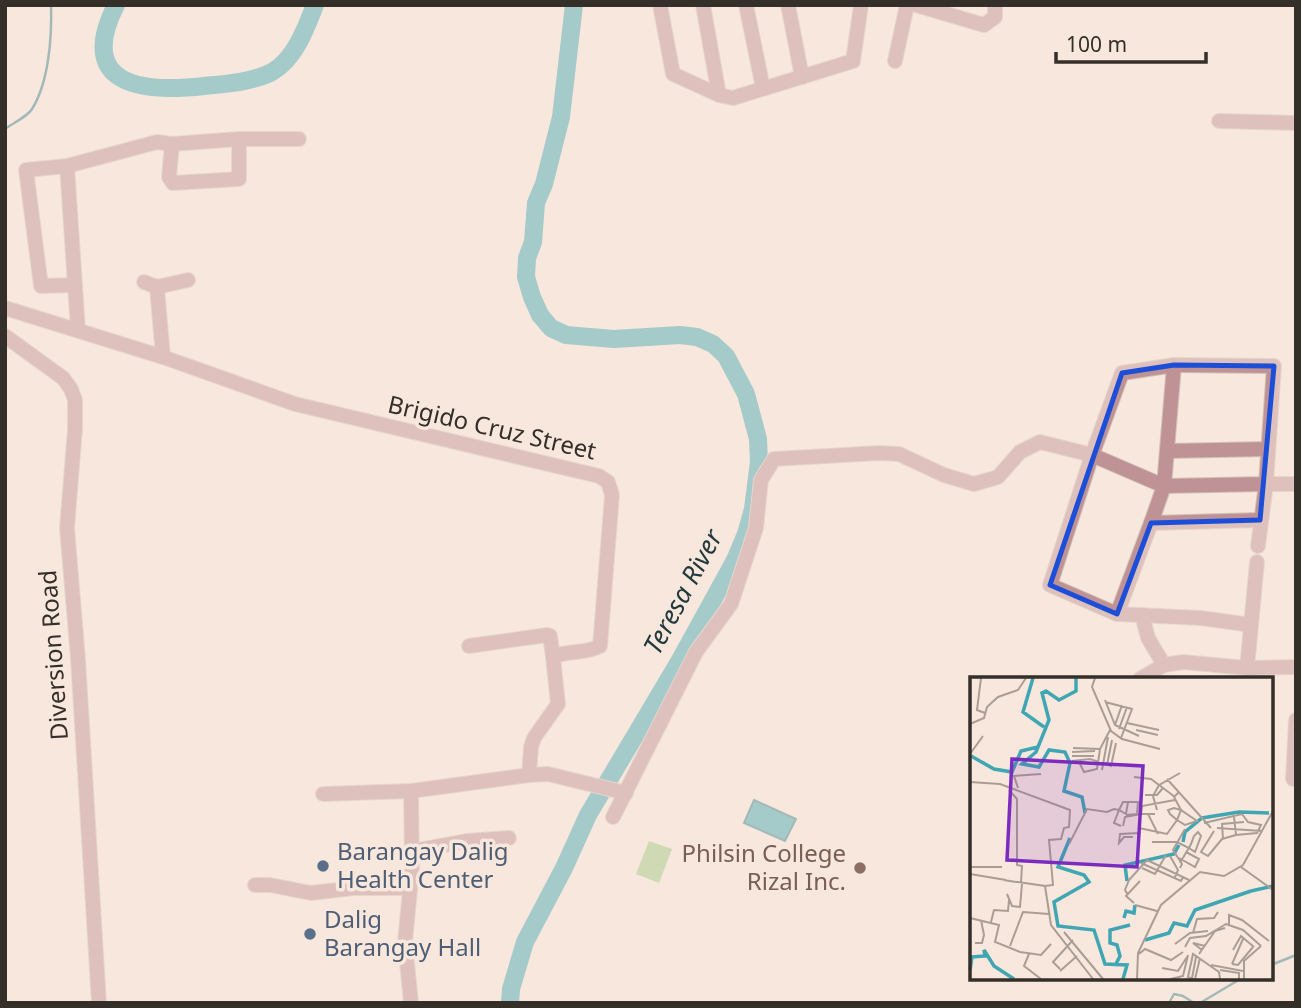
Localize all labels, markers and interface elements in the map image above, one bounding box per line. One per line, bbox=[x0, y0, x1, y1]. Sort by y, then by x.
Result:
scale bar bbox=[1056, 21, 1206, 65]
text: 100 m bbox=[1066, 30, 1127, 58]
street label: Brigido Cruz Street bbox=[385, 387, 600, 467]
water label: Teresa River bbox=[634, 521, 731, 660]
street label: Diversion Road bbox=[30, 569, 75, 741]
inset map bbox=[970, 677, 1273, 980]
place label: Barangay Dalig Health Center bbox=[337, 834, 509, 895]
place label: Philsin College Rizal Inc. bbox=[682, 836, 846, 897]
marker: Barangay Dalig Health Center bbox=[315, 858, 331, 874]
marker: Philsin College Rizal Inc. bbox=[852, 860, 868, 876]
place label: Dalig Barangay Hall bbox=[324, 902, 481, 963]
marker: Dalig Barangay Hall bbox=[302, 926, 318, 942]

